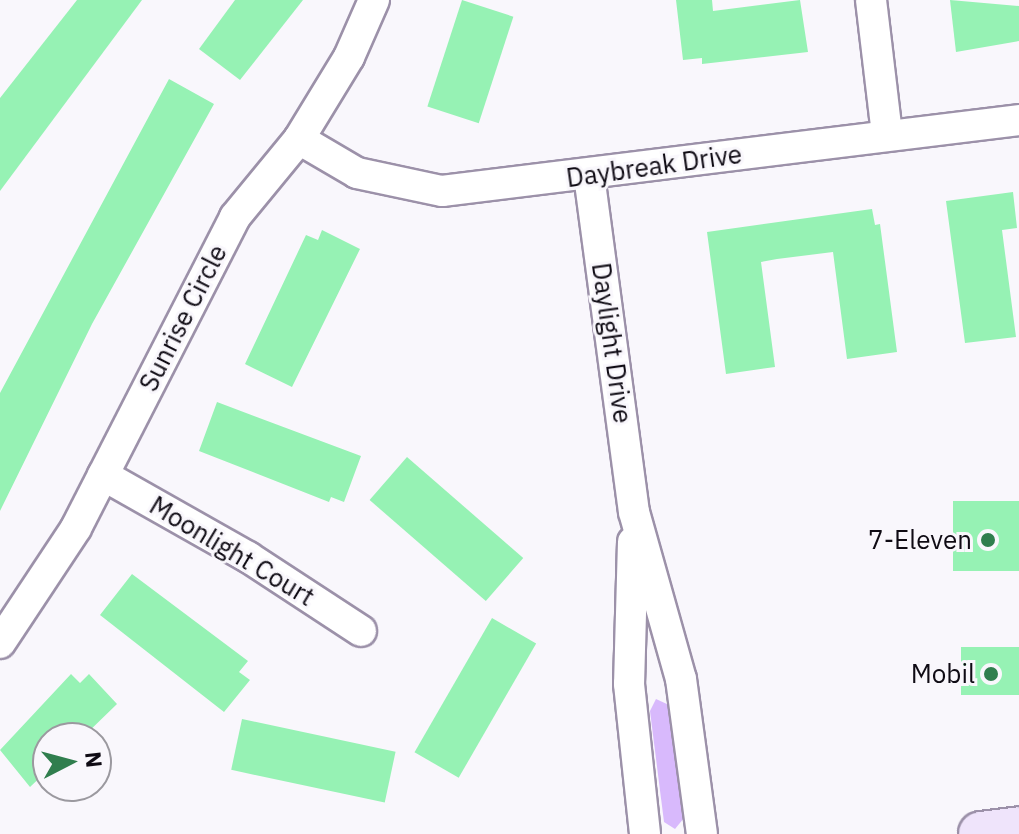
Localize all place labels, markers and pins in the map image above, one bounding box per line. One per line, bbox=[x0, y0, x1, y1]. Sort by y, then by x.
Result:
place label: 7-Eleven bbox=[868, 524, 972, 556]
marker: 7-Eleven bbox=[979, 531, 997, 549]
place label: Mobil bbox=[911, 658, 975, 690]
marker: Mobil bbox=[982, 665, 1000, 683]

